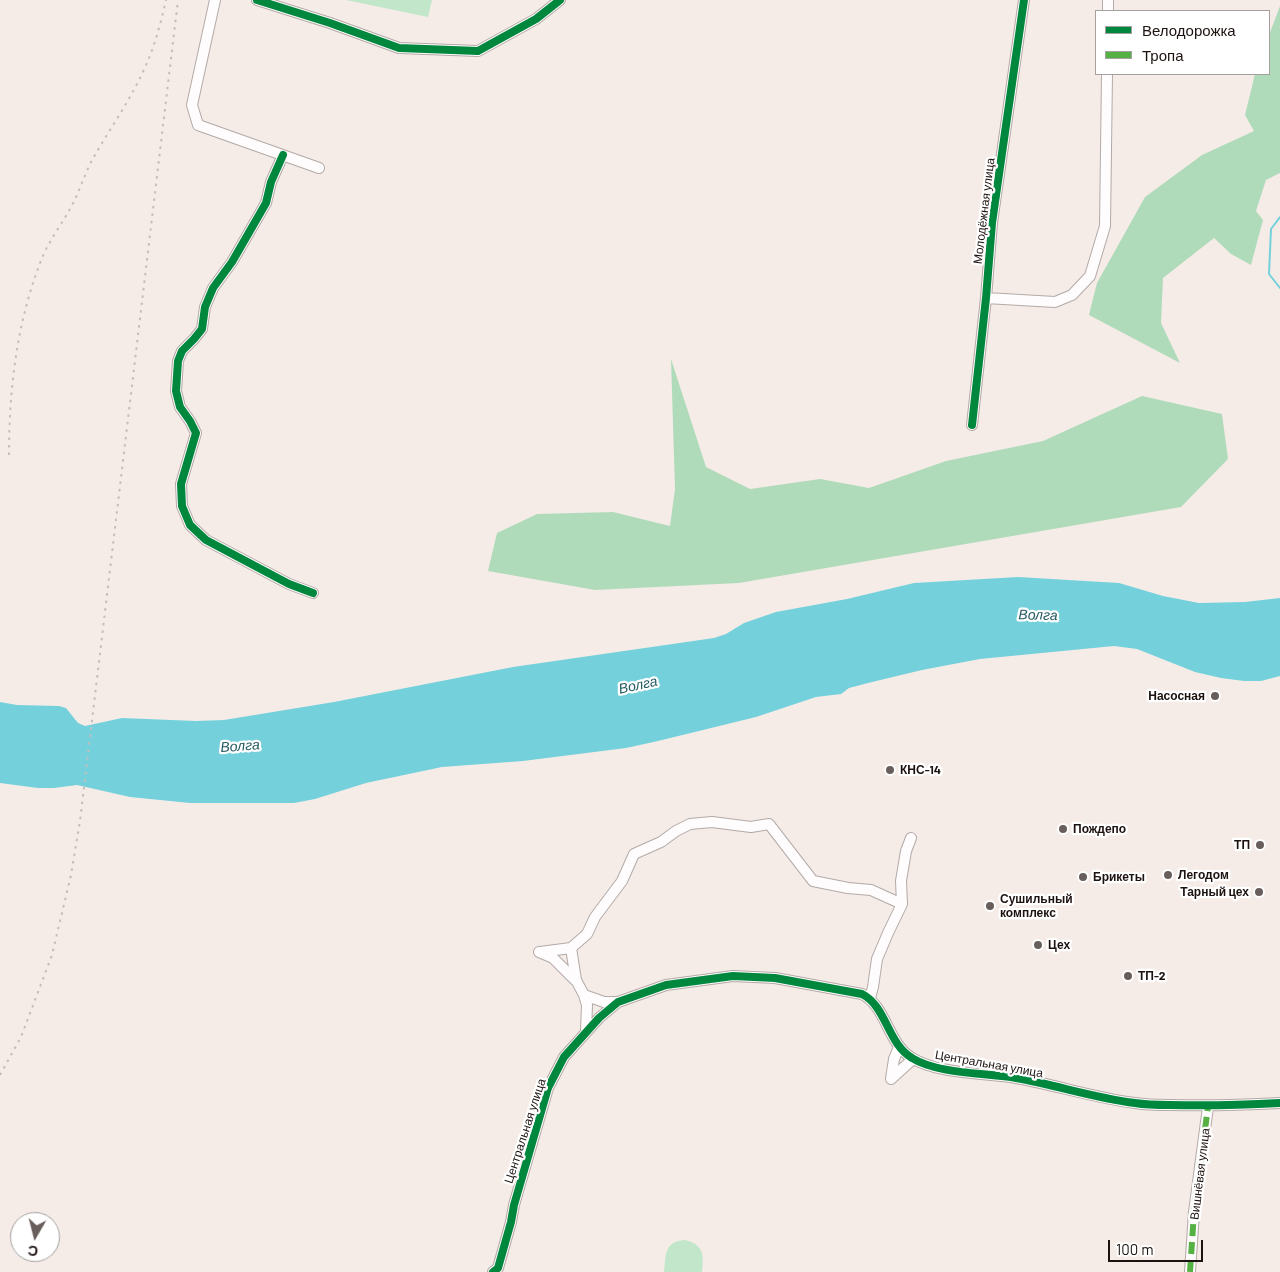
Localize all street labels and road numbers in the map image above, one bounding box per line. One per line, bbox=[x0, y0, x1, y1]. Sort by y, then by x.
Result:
street label: Молодёжная улица bbox=[970, 157, 998, 265]
street label: Центральная улица bbox=[934, 1047, 1044, 1081]
street label: Центральная улица bbox=[501, 1077, 549, 1185]
street label: Вишнёвая улица bbox=[1187, 1127, 1213, 1221]

